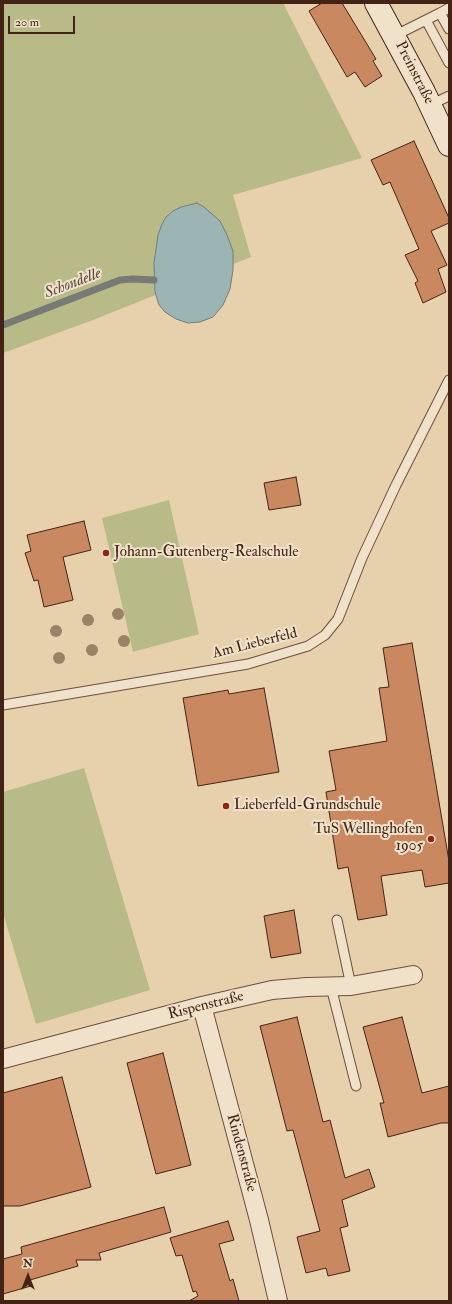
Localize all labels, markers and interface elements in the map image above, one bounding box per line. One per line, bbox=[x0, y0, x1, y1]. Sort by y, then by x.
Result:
scale bar bbox=[10, 8, 77, 34]
text: 20 m bbox=[15, 15, 39, 30]
street label: Preinstraße bbox=[390, 38, 438, 108]
water label: Schondelle bbox=[42, 265, 104, 303]
place label: Johann-Gutenberg-Realschule bbox=[114, 544, 298, 562]
marker: Johann-Gutenberg-Realschule bbox=[101, 548, 111, 558]
street label: Am Lieberfeld bbox=[211, 625, 299, 663]
place label: Lieberfeld-Grundschule bbox=[234, 797, 381, 815]
marker: Lieberfeld-Grundschule bbox=[221, 801, 231, 811]
place label: TuS Wellinghofen 1905 bbox=[313, 821, 423, 856]
marker: TuS Wellinghofen 1905 bbox=[426, 834, 436, 844]
street label: Rispenstraße bbox=[166, 988, 246, 1024]
street label: Rindenstraße bbox=[222, 1112, 260, 1194]
north arrow bbox=[8, 1256, 48, 1296]
text: N bbox=[23, 1257, 33, 1270]

